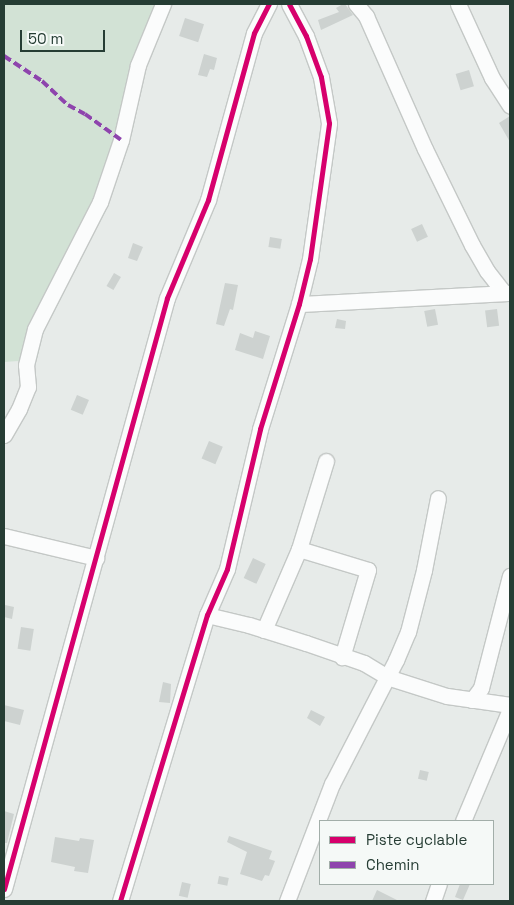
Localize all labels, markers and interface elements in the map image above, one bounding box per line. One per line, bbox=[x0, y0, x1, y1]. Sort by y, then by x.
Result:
scale bar bbox=[22, 20, 108, 52]
text: 50 m bbox=[28, 29, 63, 48]
legend bbox=[319, 820, 494, 885]
text: Piste cyclable bbox=[366, 830, 467, 849]
text: Chemin bbox=[366, 855, 419, 874]

